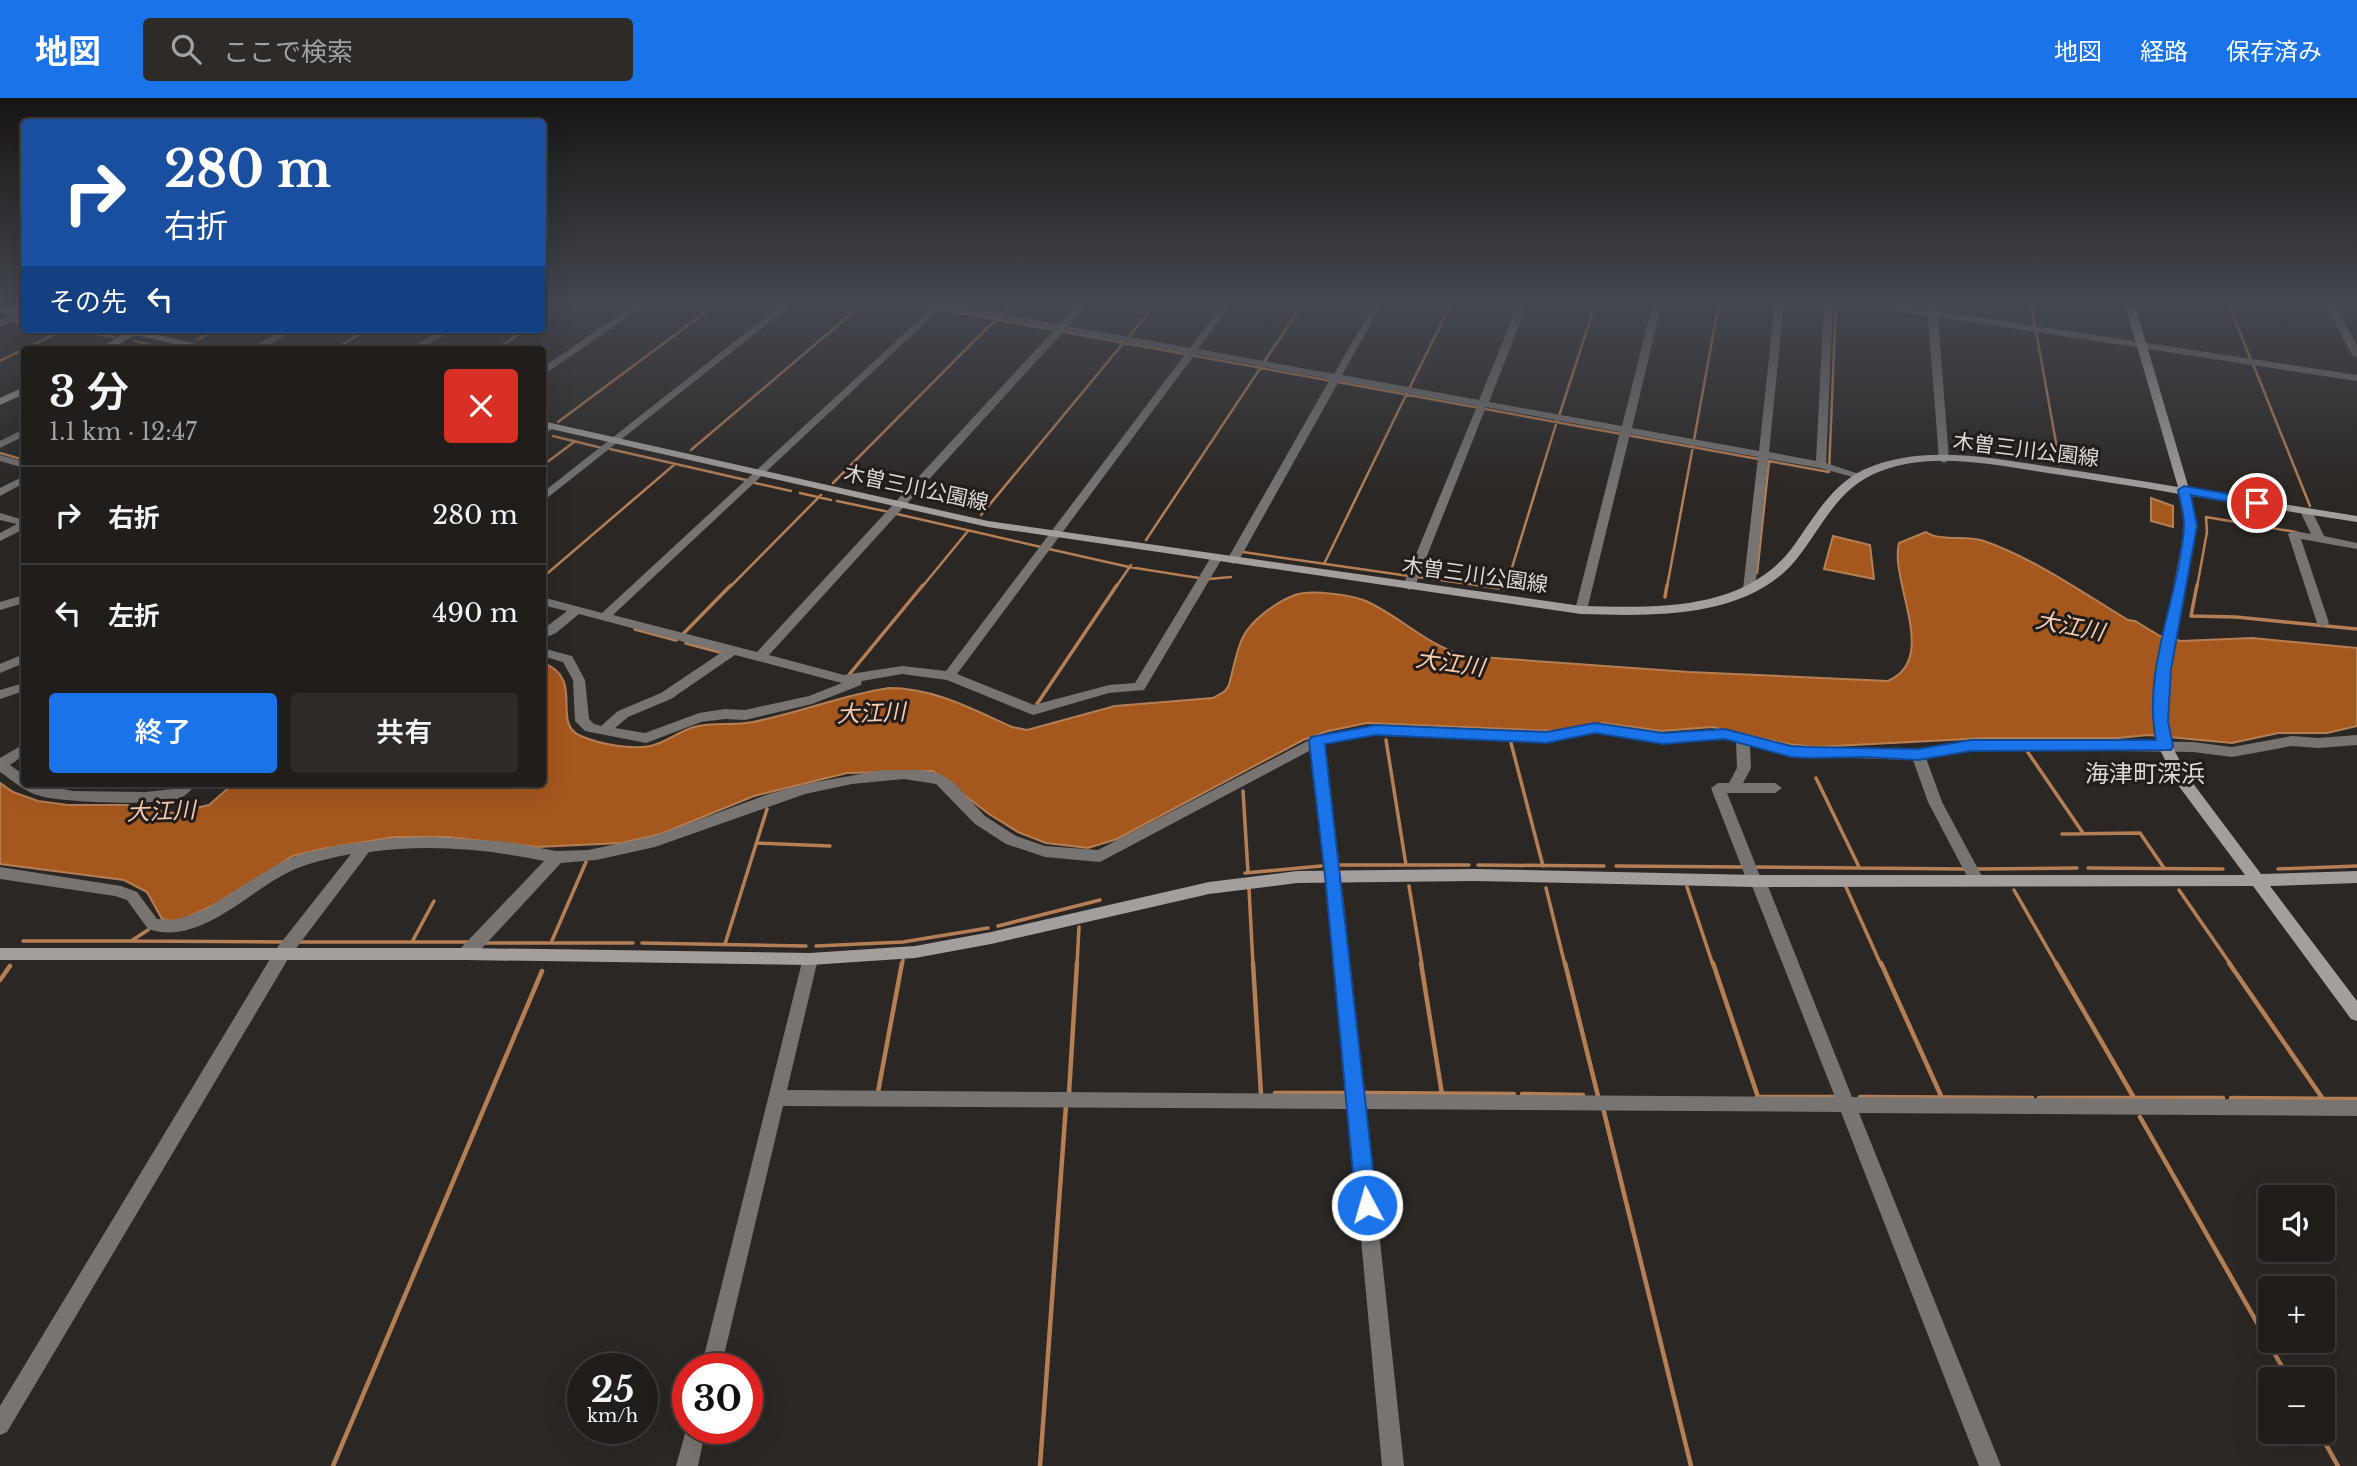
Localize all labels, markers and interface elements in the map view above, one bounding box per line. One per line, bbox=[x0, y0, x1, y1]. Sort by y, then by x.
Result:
search box bbox=[143, 18, 633, 81]
icon: search bbox=[167, 30, 205, 68]
text: 地図 bbox=[35, 31, 101, 72]
text: ここで検索 bbox=[223, 36, 353, 68]
text: 地図 bbox=[2054, 37, 2102, 66]
text: 経路 bbox=[2140, 37, 2188, 66]
text: 保存済み bbox=[2226, 37, 2322, 66]
text: 280 m bbox=[164, 139, 331, 200]
icon: right bbox=[49, 147, 140, 238]
text: 右折 bbox=[164, 206, 228, 246]
icon: left bbox=[141, 280, 179, 318]
text: その先 bbox=[49, 286, 127, 318]
text: 3 分 bbox=[49, 366, 129, 418]
button: close bbox=[444, 369, 518, 443]
text: 1.1 km · 12:47 bbox=[49, 418, 197, 446]
street label: 木曽三川公園線 bbox=[1951, 428, 2101, 472]
street label: 木曽三川公園線 bbox=[841, 460, 991, 516]
pin bbox=[2227, 473, 2287, 533]
icon: arrive bbox=[2238, 484, 2276, 522]
icon: right bbox=[49, 496, 87, 534]
text: 280 m bbox=[432, 499, 518, 531]
text: 右折 bbox=[108, 502, 160, 534]
street label: 木曽三川公園線 bbox=[1400, 552, 1550, 598]
icon: left bbox=[49, 594, 87, 632]
text: 490 m bbox=[432, 597, 518, 629]
text: 左折 bbox=[108, 600, 160, 632]
water label: 大江川 bbox=[2033, 606, 2109, 647]
water label: 大江川 bbox=[1414, 644, 1489, 682]
button: 終了 bbox=[49, 693, 277, 773]
button: 共有 bbox=[291, 693, 518, 773]
water label: 大江川 bbox=[836, 698, 909, 728]
district label: 海津町深浜 bbox=[2085, 759, 2205, 788]
water label: 大江川 bbox=[126, 796, 199, 826]
position arrow bbox=[1330, 1168, 1404, 1242]
map controls bbox=[2258, 1185, 2335, 1444]
button: sound bbox=[2258, 1185, 2335, 1262]
button: + bbox=[2258, 1276, 2335, 1353]
speed limit sign: 30 bbox=[672, 1353, 763, 1444]
button: − bbox=[2258, 1367, 2335, 1444]
text: 25 bbox=[591, 1368, 634, 1411]
text: km/h bbox=[587, 1405, 638, 1427]

